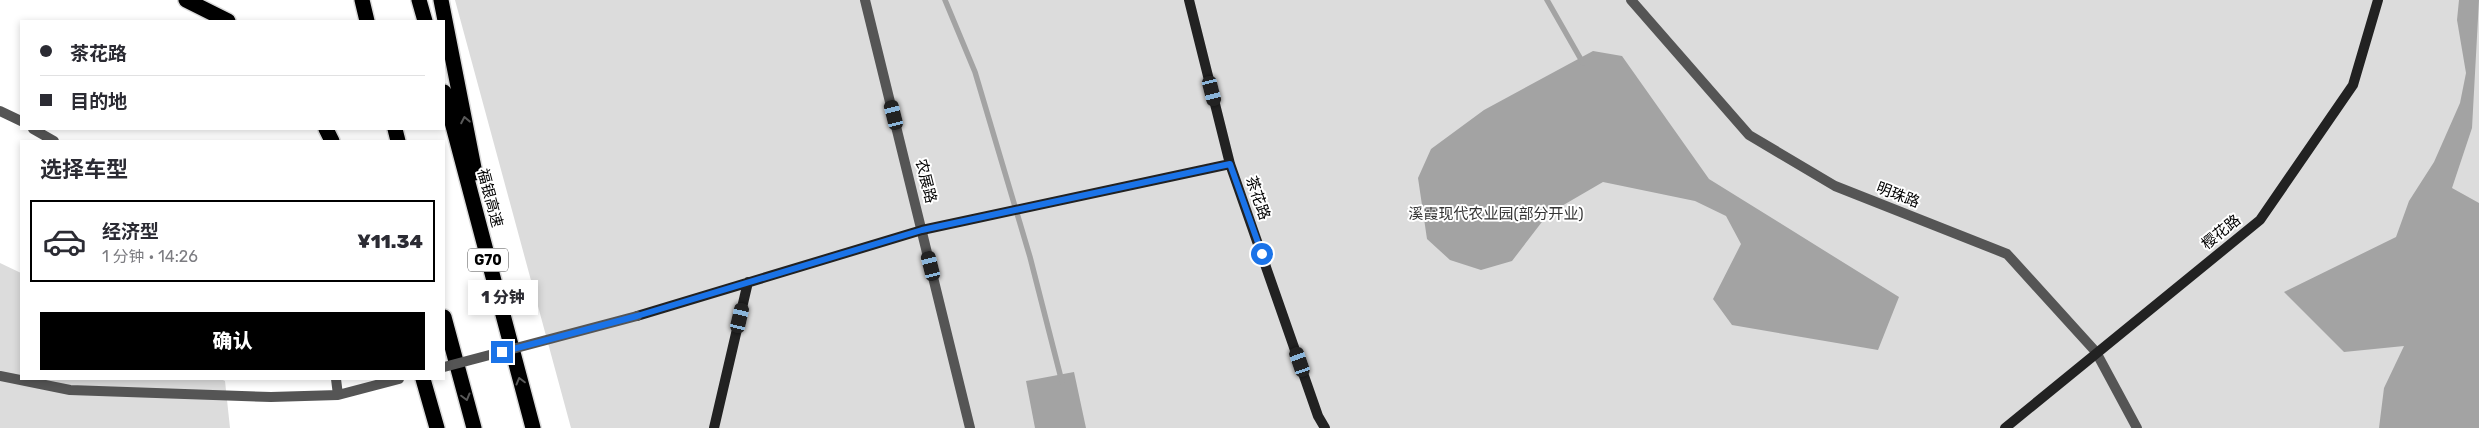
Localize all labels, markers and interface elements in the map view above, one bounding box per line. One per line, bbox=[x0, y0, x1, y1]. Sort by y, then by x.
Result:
text: 茶花路 bbox=[70, 42, 127, 65]
car bbox=[1201, 75, 1222, 107]
text: 目的地 bbox=[70, 90, 127, 113]
car bbox=[883, 99, 904, 131]
one-way arrow bbox=[460, 115, 470, 124]
text: 选择车型 bbox=[40, 156, 128, 183]
street label: 农展路 bbox=[912, 157, 940, 205]
street label: 福银高速 bbox=[474, 167, 506, 229]
street label: 茶花路 bbox=[1242, 174, 1274, 222]
street label: 明珠路 bbox=[1874, 179, 1922, 211]
park label: 溪霞现代农业园(部分开业) bbox=[1408, 205, 1584, 223]
street label: 樱花路 bbox=[2198, 211, 2244, 253]
icon: car bbox=[42, 219, 87, 264]
text: 经济型 bbox=[102, 220, 159, 243]
text: ¥11.34 bbox=[357, 230, 423, 253]
route start bbox=[1251, 243, 1273, 265]
text: 1 分钟 · 14:26 bbox=[102, 247, 198, 266]
road number: G70 bbox=[468, 248, 508, 272]
car bbox=[920, 250, 941, 282]
callout: 1 分钟 bbox=[467, 280, 537, 314]
text: 1 分钟 bbox=[481, 288, 525, 307]
car bbox=[729, 302, 750, 334]
button: 确认 bbox=[40, 312, 425, 370]
route end bbox=[491, 341, 513, 363]
car bbox=[1288, 345, 1311, 379]
one-way arrow bbox=[516, 377, 526, 385]
one-way arrow bbox=[460, 393, 471, 402]

